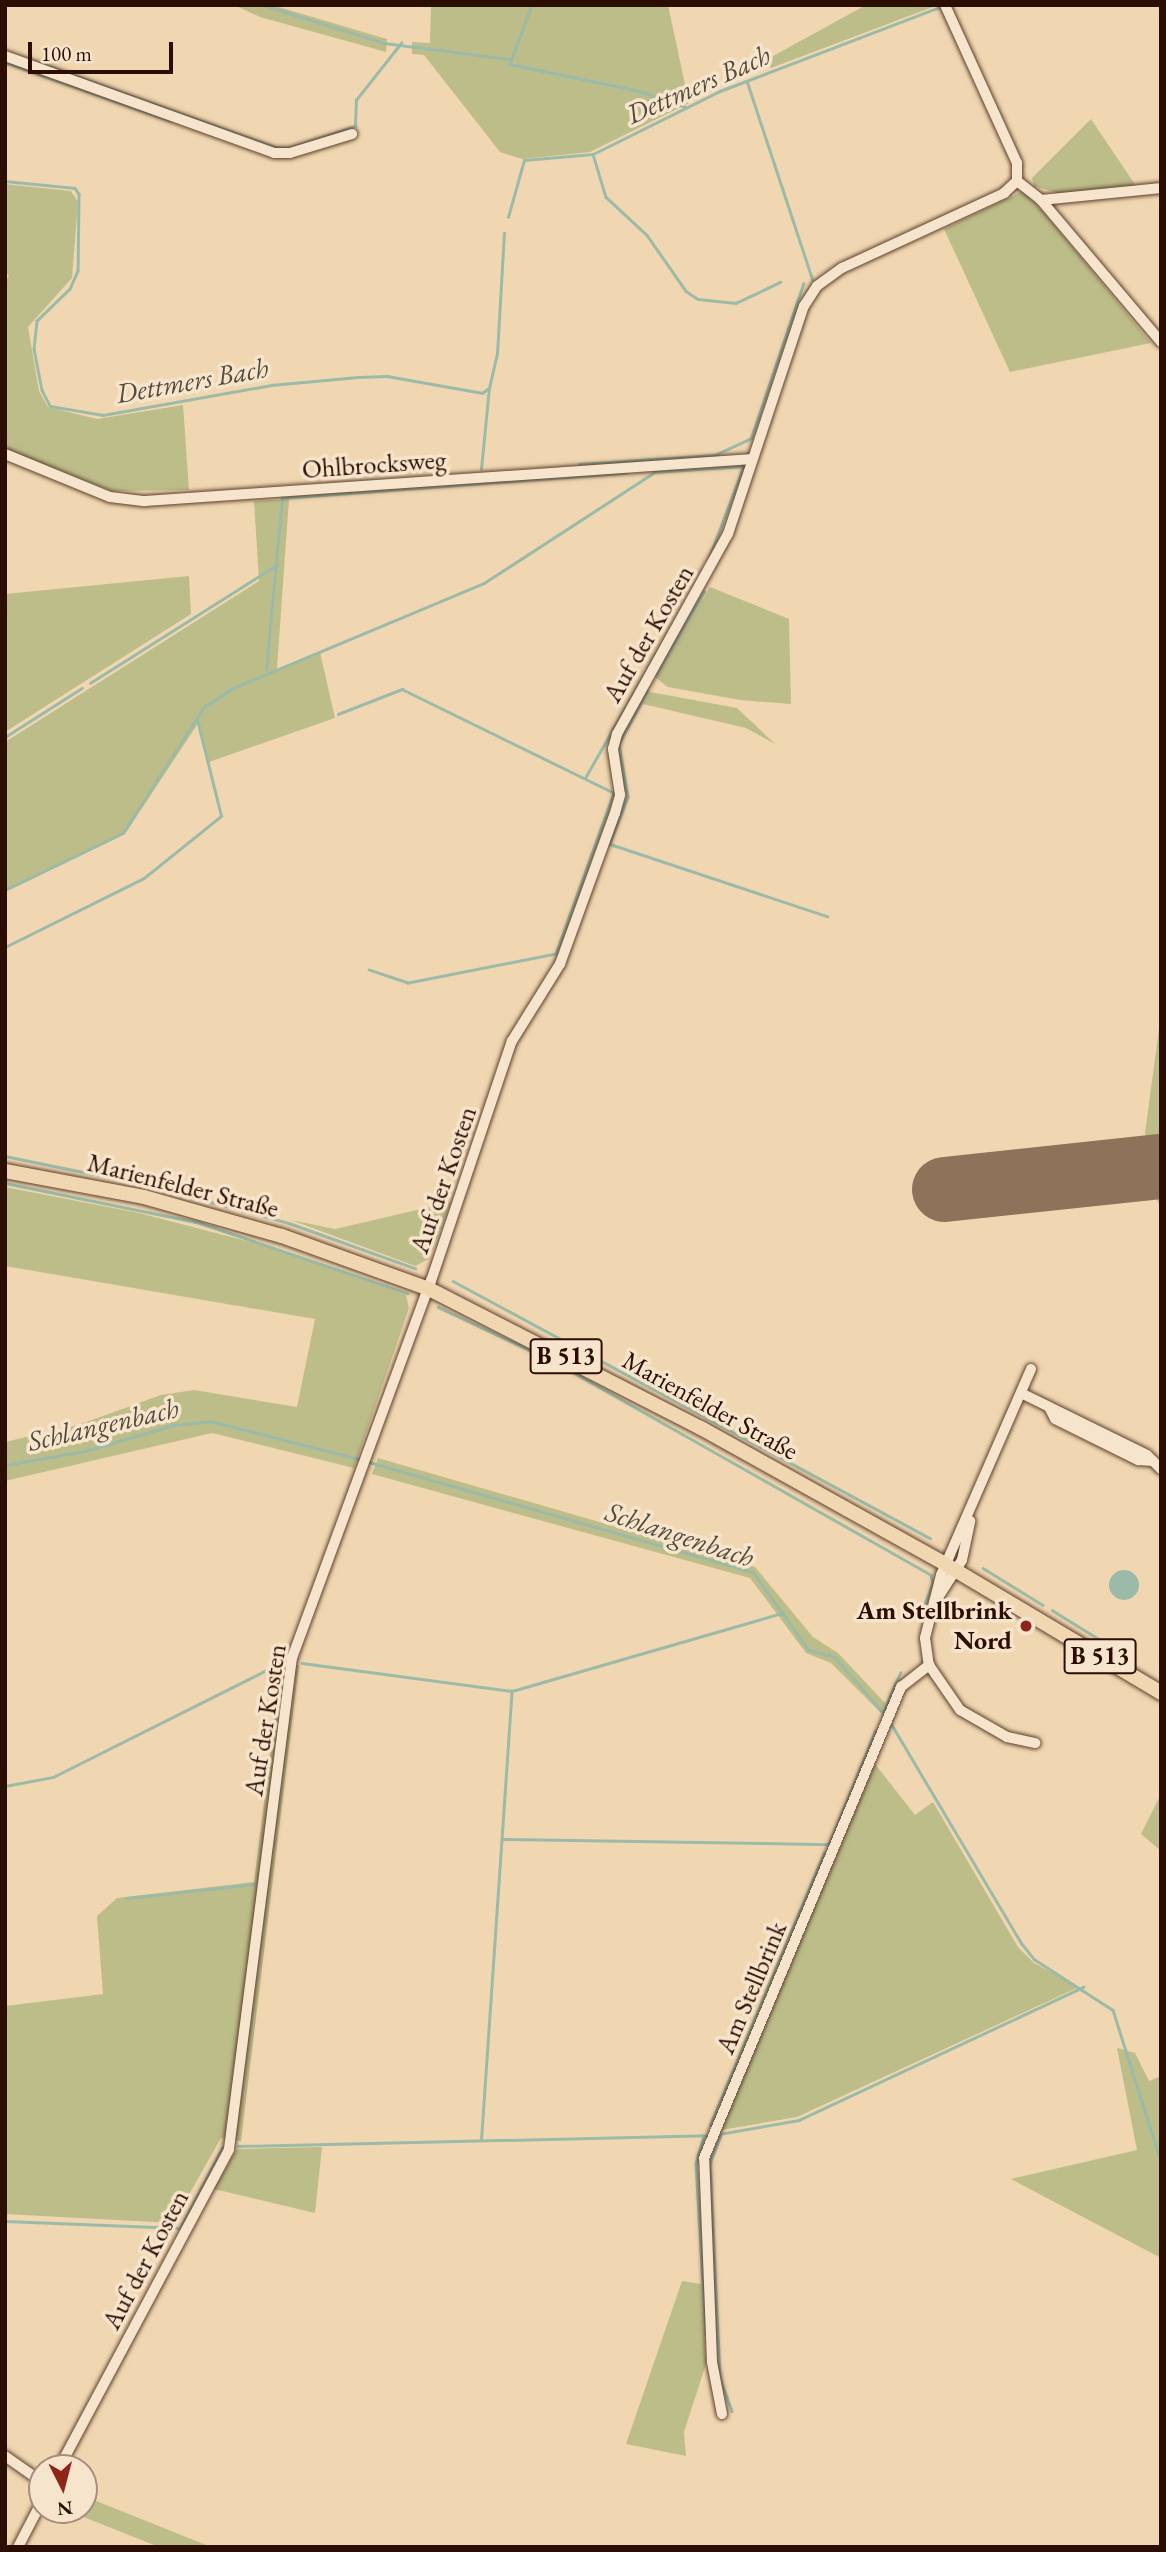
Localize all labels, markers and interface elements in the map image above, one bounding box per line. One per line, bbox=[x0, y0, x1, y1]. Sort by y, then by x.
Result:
scale bar bbox=[32, 28, 177, 72]
water label: Dettmers Bach bbox=[621, 37, 775, 131]
text: 100 m bbox=[41, 40, 92, 67]
water label: Dettmers Bach bbox=[113, 350, 271, 410]
street label: Ohlbrocksweg bbox=[301, 444, 447, 486]
street label: Auf der Kosten bbox=[597, 560, 701, 708]
street label: Auf der Kosten bbox=[404, 1102, 484, 1258]
street label: Marienfelder Straße bbox=[84, 1147, 282, 1225]
road number: B 513 bbox=[529, 1336, 603, 1376]
street label: Marienfelder Straße bbox=[617, 1345, 803, 1467]
water label: Schlangenbach bbox=[24, 1390, 182, 1458]
water label: Schlangenbach bbox=[602, 1494, 758, 1574]
place label: Am Stellbrink Nord bbox=[856, 1595, 1012, 1656]
marker: Am Stellbrink Nord bbox=[1018, 1618, 1034, 1634]
road number: B 513 bbox=[1063, 1636, 1137, 1676]
street label: Auf der Kosten bbox=[239, 1642, 293, 1798]
street label: Am Stellbrink bbox=[710, 1917, 794, 2059]
street label: Auf der Kosten bbox=[96, 2185, 196, 2335]
north arrow bbox=[28, 2454, 98, 2524]
text: N bbox=[56, 2495, 74, 2522]

